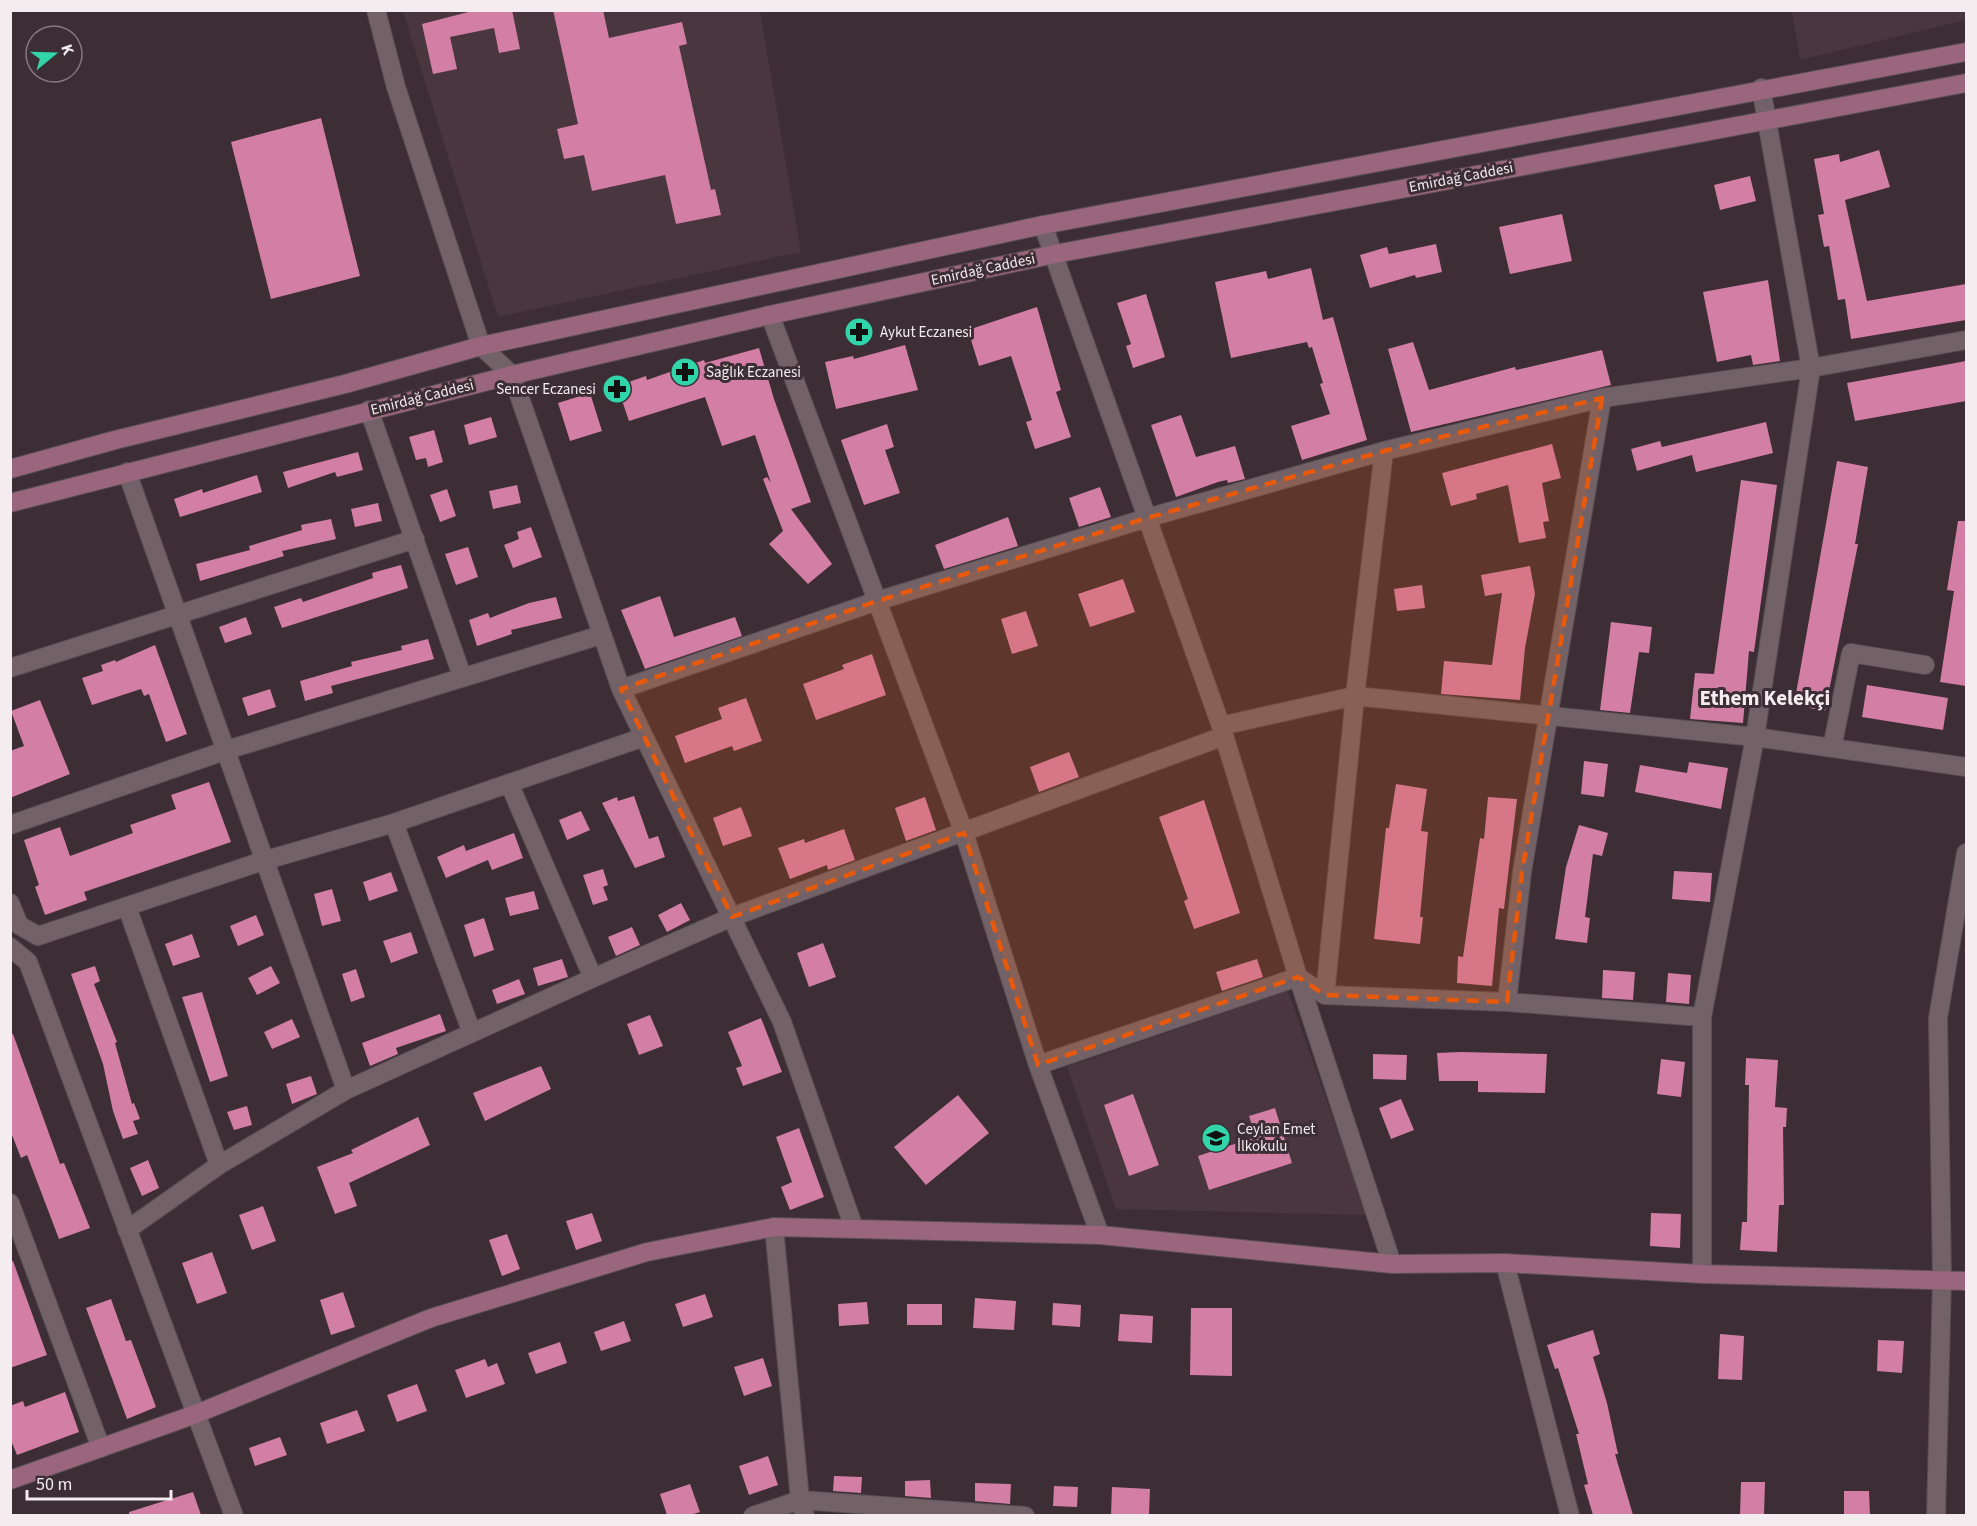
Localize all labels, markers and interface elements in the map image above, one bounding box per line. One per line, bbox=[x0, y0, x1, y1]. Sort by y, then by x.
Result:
north arrow bbox=[24, 24, 84, 84]
text: K bbox=[55, 41, 79, 58]
street label: Emirdağ Caddesi bbox=[1407, 157, 1515, 198]
street label: Emirdağ Caddesi bbox=[929, 248, 1037, 291]
pharmacy icon: Aykut Eczanesi bbox=[843, 316, 875, 348]
place label: Aykut Eczanesi bbox=[880, 322, 972, 343]
pharmacy icon: Sağlık Eczanesi bbox=[669, 356, 701, 388]
place label: Sağlık Eczanesi bbox=[706, 362, 801, 383]
pharmacy icon: Sencer Eczanesi bbox=[601, 373, 633, 405]
street label: Emirdağ Caddesi bbox=[368, 375, 476, 420]
place label: Sencer Eczanesi bbox=[496, 379, 596, 400]
district label: Ethem Kelekçi bbox=[1700, 683, 1830, 713]
place label: Ceylan Emet İlkokulu bbox=[1237, 1119, 1315, 1157]
school or university icon: Ceylan Emet İlkokulu bbox=[1200, 1122, 1232, 1154]
scale bar bbox=[27, 1463, 171, 1501]
text: 50 m bbox=[36, 1472, 72, 1497]

